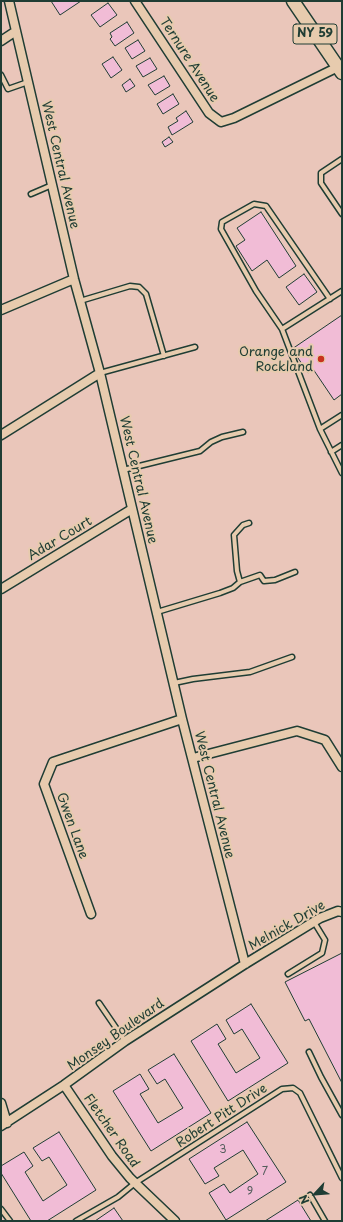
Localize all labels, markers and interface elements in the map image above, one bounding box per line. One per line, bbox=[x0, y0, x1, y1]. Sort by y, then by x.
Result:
street label: Ternure Avenue bbox=[156, 15, 222, 105]
road number: NY 59 bbox=[293, 24, 337, 44]
street label: West Central Avenue bbox=[38, 100, 82, 230]
place label: Orange and Rockland bbox=[239, 344, 313, 375]
marker: Orange and Rockland bbox=[316, 354, 326, 364]
street label: West Central Avenue bbox=[116, 415, 160, 545]
street label: Adar Court bbox=[25, 514, 95, 564]
street label: West Central Avenue bbox=[191, 730, 237, 860]
street label: Gwen Lane bbox=[53, 791, 91, 861]
street label: Melnick Drive bbox=[246, 898, 328, 954]
street label: Monsey Boulevard bbox=[65, 996, 167, 1074]
street label: Robert Pitt Drive bbox=[174, 1081, 270, 1151]
street label: Fletcher Road bbox=[80, 1091, 142, 1171]
house number: 3 bbox=[219, 1143, 227, 1157]
house number: 7 bbox=[262, 1165, 268, 1179]
north arrow bbox=[295, 1174, 335, 1214]
house number: 9 bbox=[247, 1185, 253, 1199]
text: N bbox=[294, 1192, 313, 1207]

